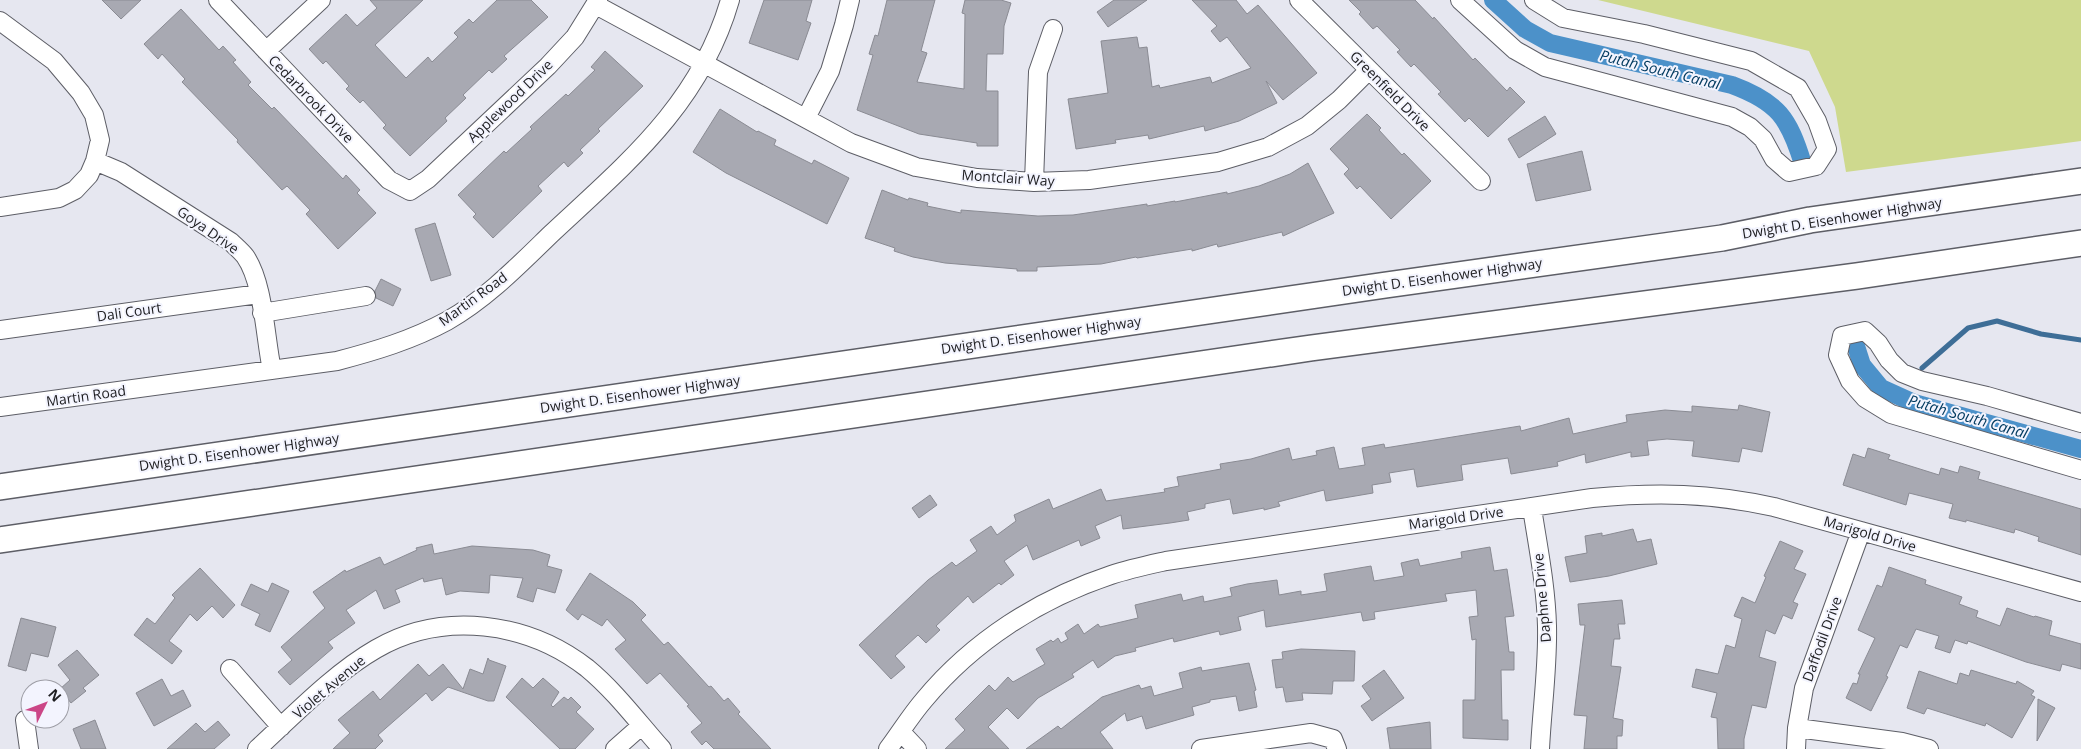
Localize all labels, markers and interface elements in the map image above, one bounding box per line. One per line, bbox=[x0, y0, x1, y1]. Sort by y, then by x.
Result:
water label: Putah South Canal bbox=[1598, 44, 1724, 94]
street label: Greenfield Drive bbox=[1346, 46, 1435, 135]
street label: Cedarbrook Drive bbox=[265, 51, 358, 147]
street label: Applewood Drive bbox=[463, 55, 556, 146]
street label: Montclair Way bbox=[961, 165, 1056, 190]
street label: Dwight D. Eisenhower Highway bbox=[1741, 192, 1944, 243]
street label: Goya Drive bbox=[174, 201, 243, 258]
street label: Dwight D. Eisenhower Highway bbox=[1341, 253, 1544, 300]
street label: Martin Road bbox=[435, 267, 511, 330]
street label: Dali Court bbox=[95, 298, 163, 325]
street label: Dwight D. Eisenhower Highway bbox=[940, 311, 1143, 358]
street label: Dwight D. Eisenhower Highway bbox=[539, 370, 742, 417]
street label: Martin Road bbox=[45, 381, 127, 410]
water label: Putah South Canal bbox=[1906, 389, 2032, 443]
street label: Dwight D. Eisenhower Highway bbox=[138, 428, 341, 475]
street label: Marigold Drive bbox=[1407, 501, 1505, 534]
street label: Marigold Drive bbox=[1822, 511, 1919, 556]
street label: Daphne Drive bbox=[1528, 553, 1555, 643]
street label: Daffodil Drive bbox=[1797, 593, 1846, 684]
street label: Violet Avenue bbox=[288, 651, 369, 723]
north arrow bbox=[20, 679, 70, 729]
text: N bbox=[44, 684, 66, 706]

